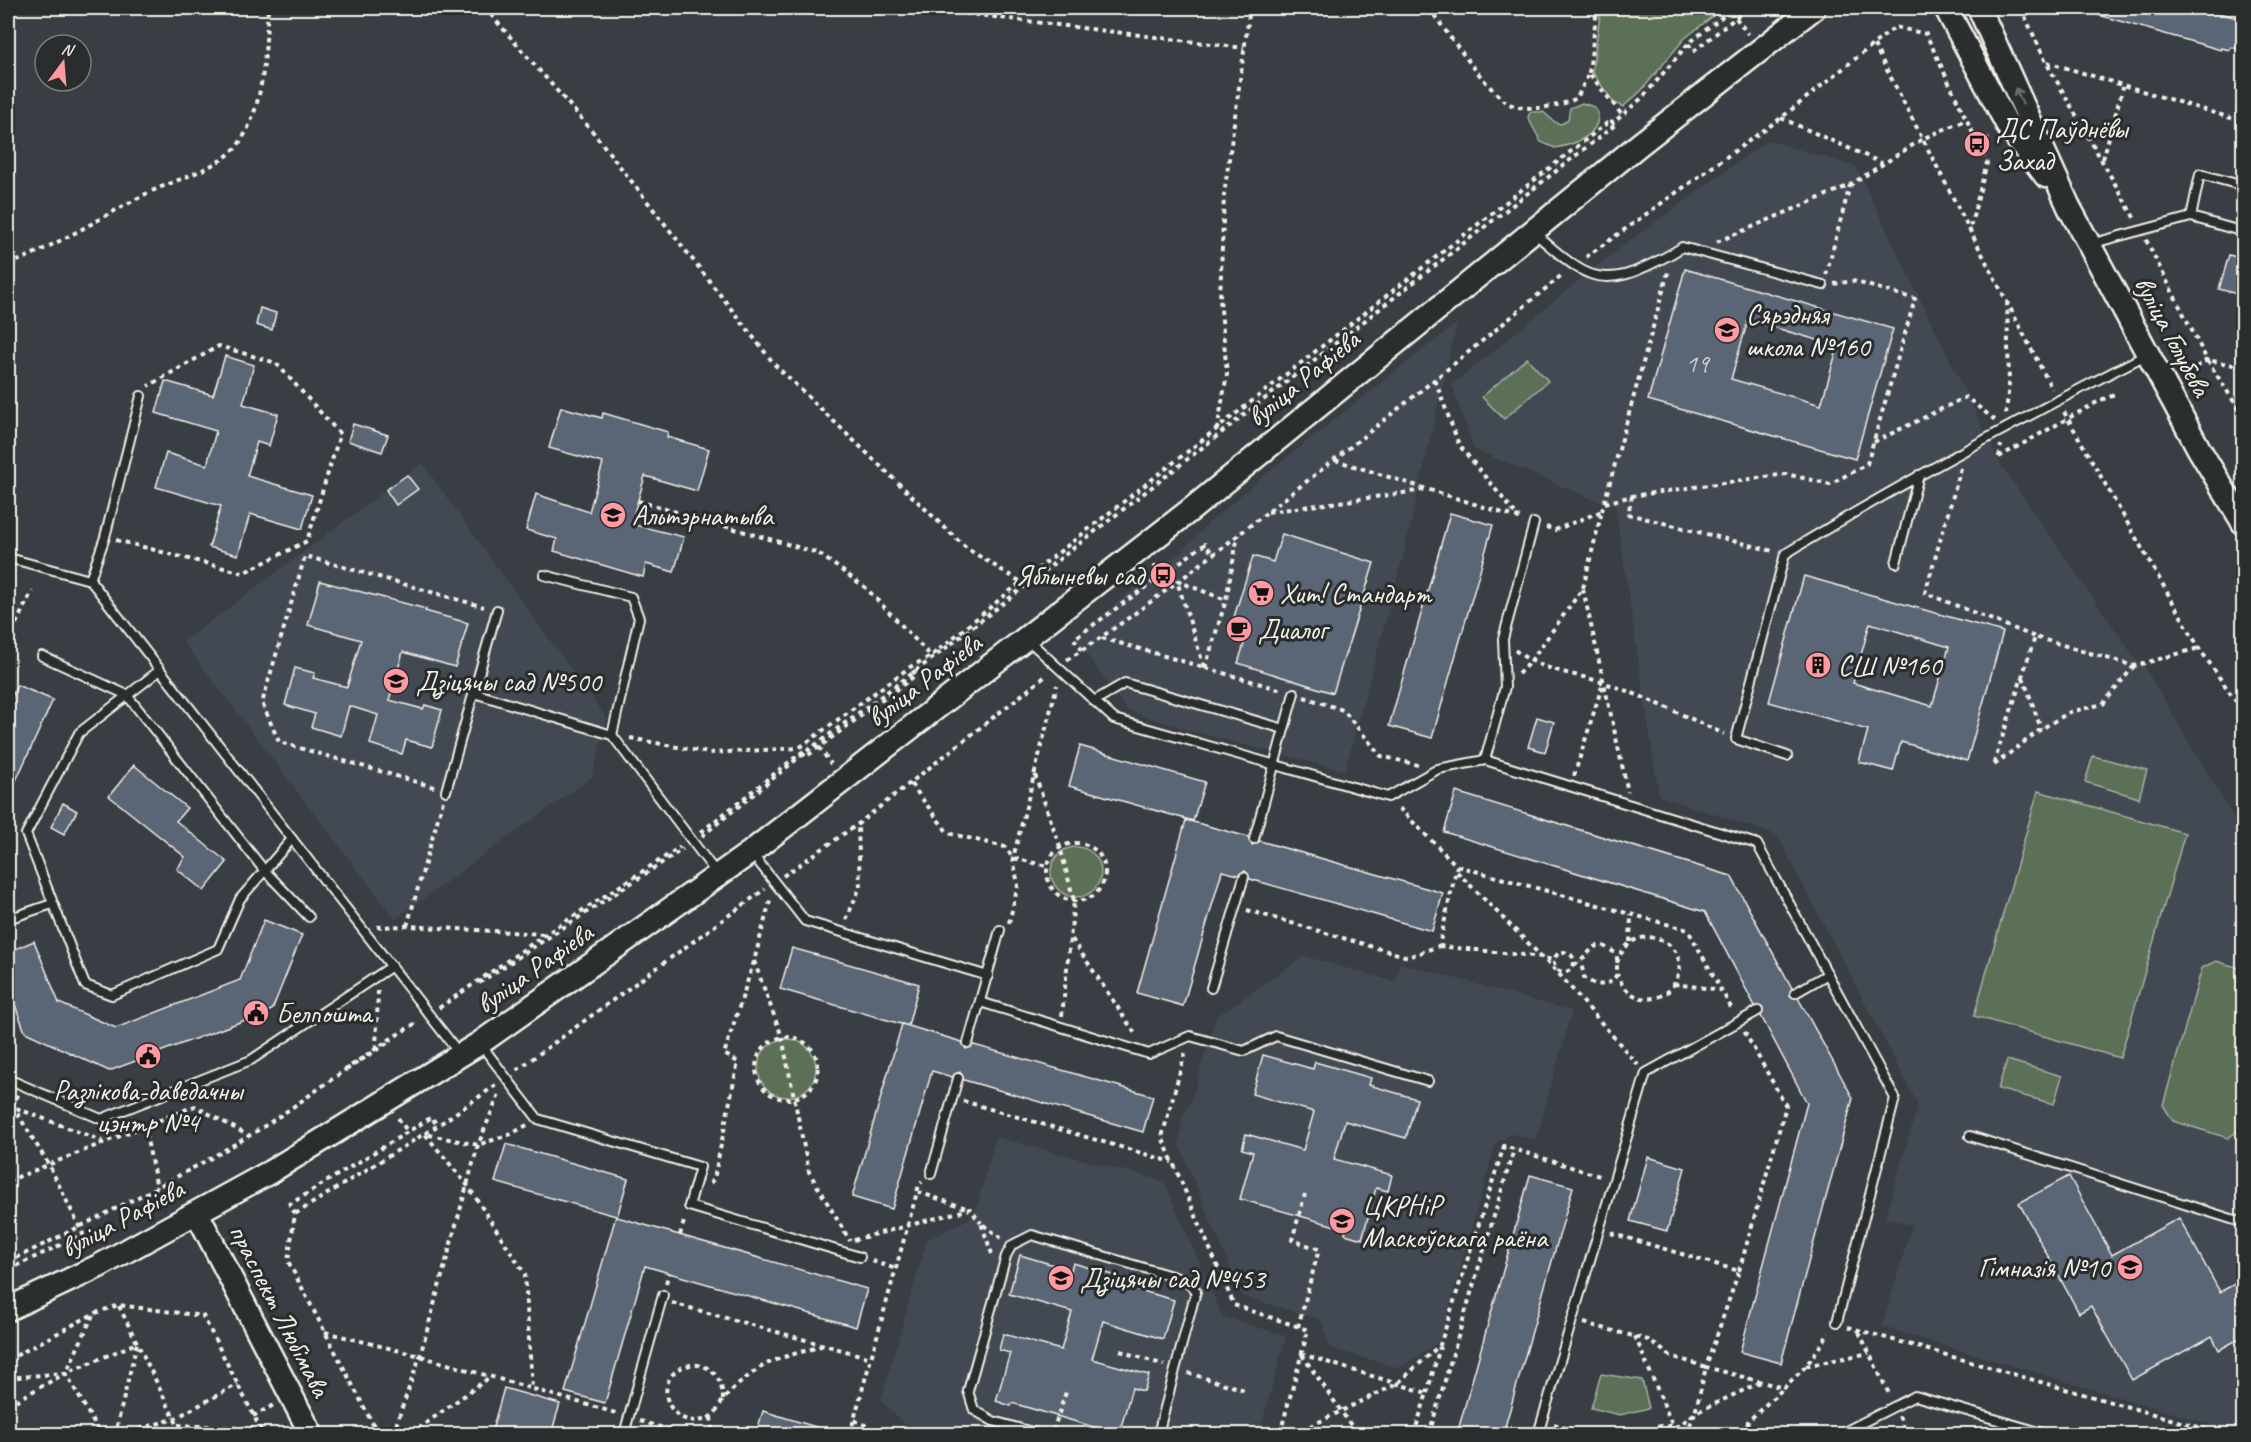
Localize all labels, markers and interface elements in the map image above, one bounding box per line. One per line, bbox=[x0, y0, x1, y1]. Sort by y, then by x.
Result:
north arrow bbox=[33, 33, 93, 93]
text: N bbox=[59, 39, 77, 61]
one-way arrow bbox=[2013, 87, 2024, 105]
place label: ДС Паўднёвы Захад bbox=[1996, 111, 2130, 178]
bus stop icon: ДС Паўднёвы Захад bbox=[1962, 129, 1992, 159]
street label: вуліца Голубева bbox=[2127, 270, 2220, 404]
place label: Сярэдняя школа №160 bbox=[1746, 297, 1872, 364]
school or university icon: Сярэдняя школа №160 bbox=[1712, 315, 1742, 345]
street label: вуліца Рафіева bbox=[1240, 321, 1368, 434]
house number: 19 bbox=[1685, 347, 1711, 380]
place label: Альтэрнатыва bbox=[632, 498, 775, 533]
school or university icon: Альтэрнатыва bbox=[598, 500, 628, 530]
place label: Яблыневы сад bbox=[1016, 558, 1147, 593]
bus stop icon: Яблыневы сад bbox=[1148, 560, 1178, 590]
place label: Хит! Стандарт bbox=[1280, 576, 1433, 611]
supermarket icon: Хит! Стандарт bbox=[1246, 578, 1276, 608]
place label: Диалог bbox=[1258, 612, 1331, 647]
cafe icon: Диалог bbox=[1224, 614, 1254, 644]
street label: вуліца Рафіева bbox=[860, 624, 990, 735]
place label: СШ №160 bbox=[1838, 648, 1944, 683]
building icon: СШ №160 bbox=[1803, 650, 1833, 680]
place label: Дзіцячы сад №500 bbox=[416, 664, 604, 700]
school or university icon: Дзіцячы сад №500 bbox=[381, 666, 411, 696]
street label: вуліца Рафіева bbox=[469, 914, 601, 1021]
place label: Белпошта bbox=[276, 996, 374, 1031]
public building icon: Белпошта bbox=[241, 998, 271, 1028]
public building icon: Разлікова-даведачны цэнтр №4 bbox=[133, 1041, 163, 1071]
place label: Разлікова-даведачны цэнтр №4 bbox=[53, 1073, 245, 1140]
street label: вуліца Рафіева bbox=[54, 1170, 191, 1265]
place label: ЦКРНіР Маскоўскага раёна bbox=[1362, 1188, 1549, 1255]
school or university icon: ЦКРНіР Маскоўскага раёна bbox=[1327, 1206, 1357, 1236]
street label: праспект Любімава bbox=[221, 1218, 339, 1404]
place label: Гімназія №10 bbox=[1978, 1250, 2112, 1285]
school or university icon: Гімназія №10 bbox=[2115, 1252, 2145, 1282]
place label: Дзіцячы сад №453 bbox=[1080, 1261, 1268, 1297]
school or university icon: Дзіцячы сад №453 bbox=[1046, 1263, 1076, 1293]

